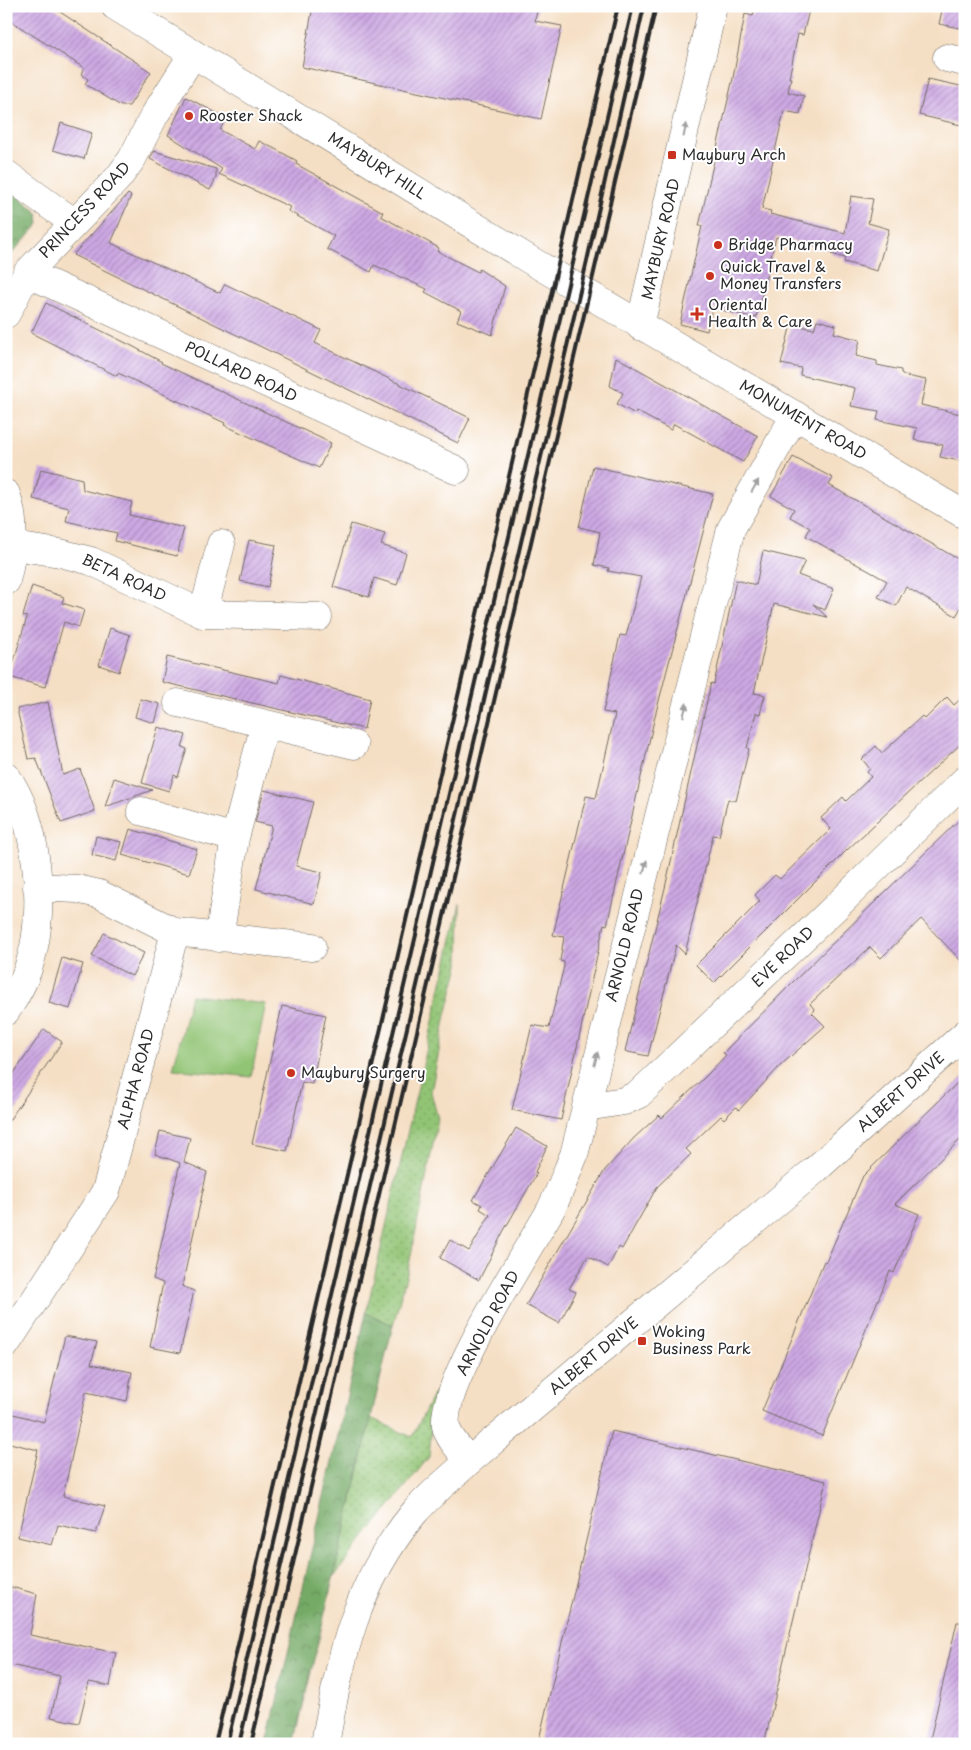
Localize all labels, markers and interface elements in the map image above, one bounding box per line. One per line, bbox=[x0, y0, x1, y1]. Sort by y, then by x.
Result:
place label: Rooster Shack bbox=[199, 103, 303, 126]
marker: Rooster Shack bbox=[183, 110, 195, 122]
one-way arrow bbox=[681, 123, 689, 138]
street label: MAYBURY HILL bbox=[324, 125, 431, 204]
place label: Maybury Arch bbox=[682, 142, 786, 165]
marker: Maybury Arch bbox=[666, 149, 678, 161]
street label: PRINCESS ROAD bbox=[33, 155, 135, 263]
street label: MAYBURY ROAD bbox=[634, 176, 685, 302]
place label: Bridge Pharmacy bbox=[728, 232, 853, 255]
marker: Bridge Pharmacy bbox=[712, 239, 724, 251]
place label: Quick Travel & Money Transfers bbox=[720, 254, 841, 294]
marker: Quick Travel & Money Transfers bbox=[704, 270, 716, 282]
place label: Oriental Health & Care bbox=[708, 292, 812, 332]
marker: Oriental Health & Care bbox=[690, 307, 704, 321]
street label: POLLARD ROAD bbox=[182, 335, 302, 407]
street label: MONUMENT ROAD bbox=[736, 373, 872, 465]
one-way arrow bbox=[751, 479, 759, 494]
street label: BETA ROAD bbox=[79, 547, 171, 606]
one-way arrow bbox=[681, 702, 689, 718]
one-way arrow bbox=[641, 860, 649, 875]
street label: ARNOLD ROAD bbox=[598, 886, 649, 1004]
street label: EVE ROAD bbox=[746, 920, 818, 992]
street label: ALPHA ROAD bbox=[110, 1026, 159, 1131]
street label: ALBERT DRIVE bbox=[851, 1045, 949, 1136]
one-way arrow bbox=[592, 1051, 600, 1066]
place label: Maybury Surgery bbox=[301, 1060, 426, 1083]
marker: Maybury Surgery bbox=[285, 1067, 297, 1079]
street label: ARNOLD ROAD bbox=[449, 1266, 524, 1379]
street label: ALBERT DRIVE bbox=[543, 1310, 643, 1399]
place label: Woking Business Park bbox=[652, 1319, 751, 1359]
marker: Woking Business Park bbox=[636, 1335, 648, 1347]

